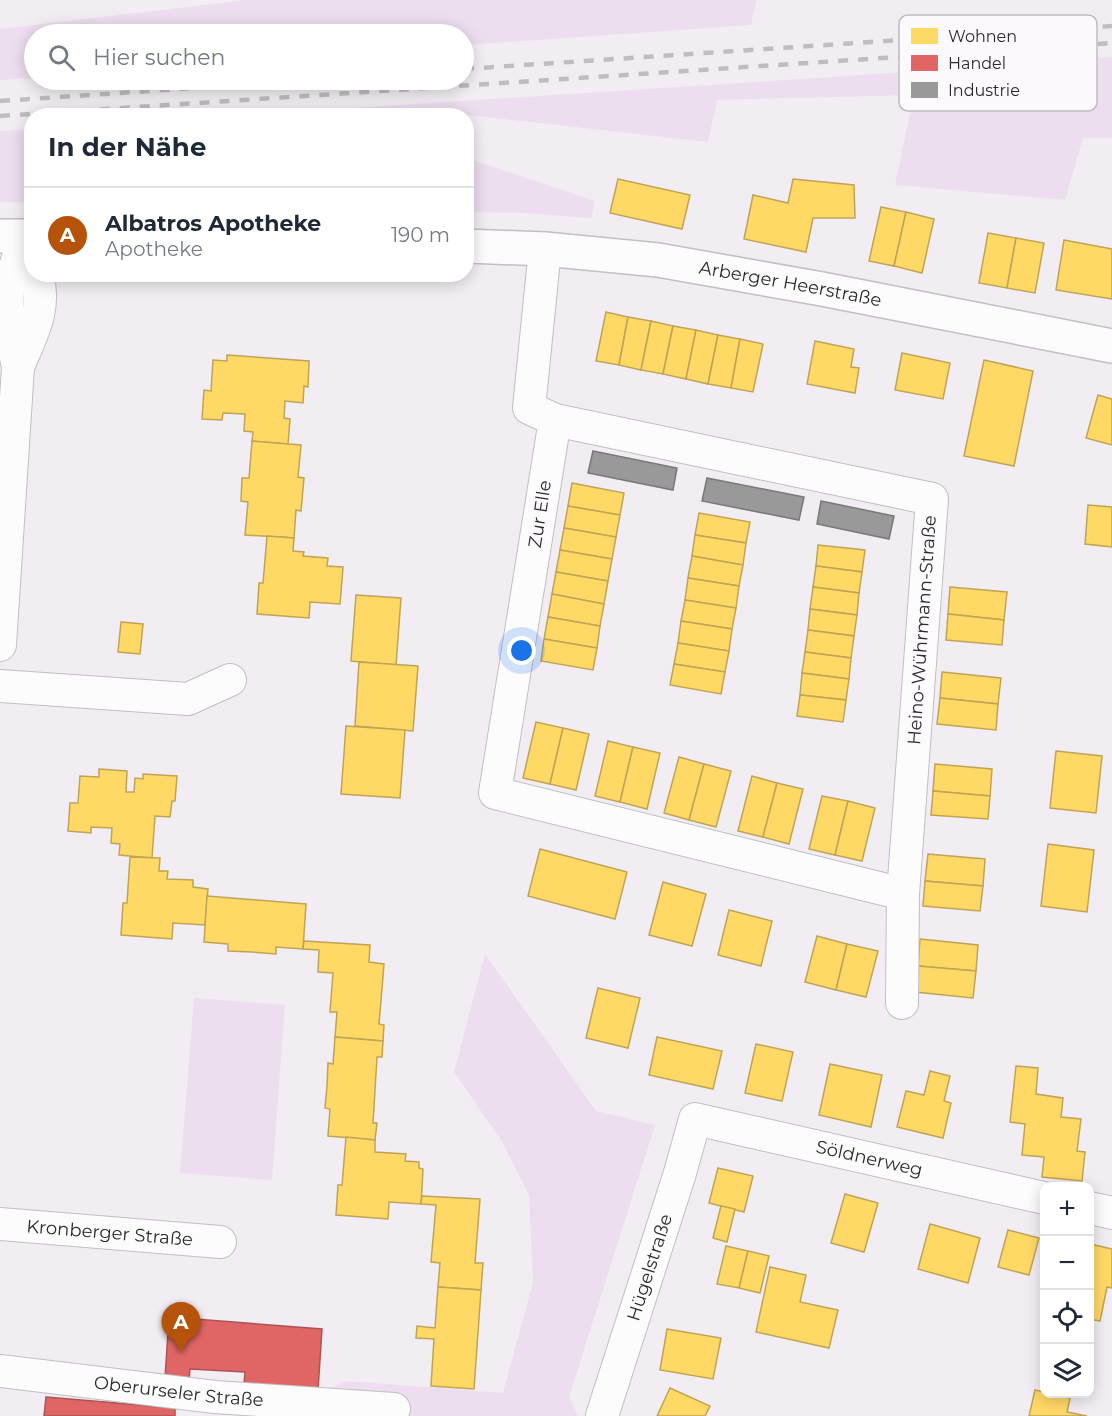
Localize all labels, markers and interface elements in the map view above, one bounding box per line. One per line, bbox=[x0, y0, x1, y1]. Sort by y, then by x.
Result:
legend bbox=[899, 15, 1097, 111]
search box bbox=[24, 24, 474, 90]
text: Wohnen bbox=[948, 27, 1017, 46]
icon: search bbox=[45, 41, 78, 74]
text: Hier suchen bbox=[93, 44, 225, 71]
text: Handel bbox=[948, 54, 1006, 73]
text: Industrie bbox=[948, 81, 1020, 100]
text: In der Nähe bbox=[48, 131, 206, 163]
text: Albatros Apotheke bbox=[105, 210, 321, 237]
text: A bbox=[60, 223, 75, 247]
text: 190 m bbox=[391, 223, 450, 247]
text: Apotheke bbox=[105, 237, 203, 261]
street label: Arberger Heerstraße bbox=[697, 256, 883, 311]
street label: Zur Elle bbox=[524, 478, 556, 549]
street label: Heino-Wührmann-Straße bbox=[903, 514, 941, 746]
your location bbox=[507, 636, 536, 665]
street label: Söldnerweg bbox=[814, 1136, 925, 1181]
map controls bbox=[1040, 1182, 1094, 1398]
button: + bbox=[1040, 1182, 1094, 1236]
street label: Hügelstraße bbox=[622, 1211, 677, 1324]
street label: Kronberger Straße bbox=[26, 1215, 194, 1251]
button: − bbox=[1040, 1236, 1094, 1290]
button: locate bbox=[1040, 1290, 1094, 1344]
pin: A bbox=[162, 1302, 201, 1352]
button: layers bbox=[1040, 1344, 1094, 1398]
street label: Oberurseler Straße bbox=[93, 1371, 264, 1411]

